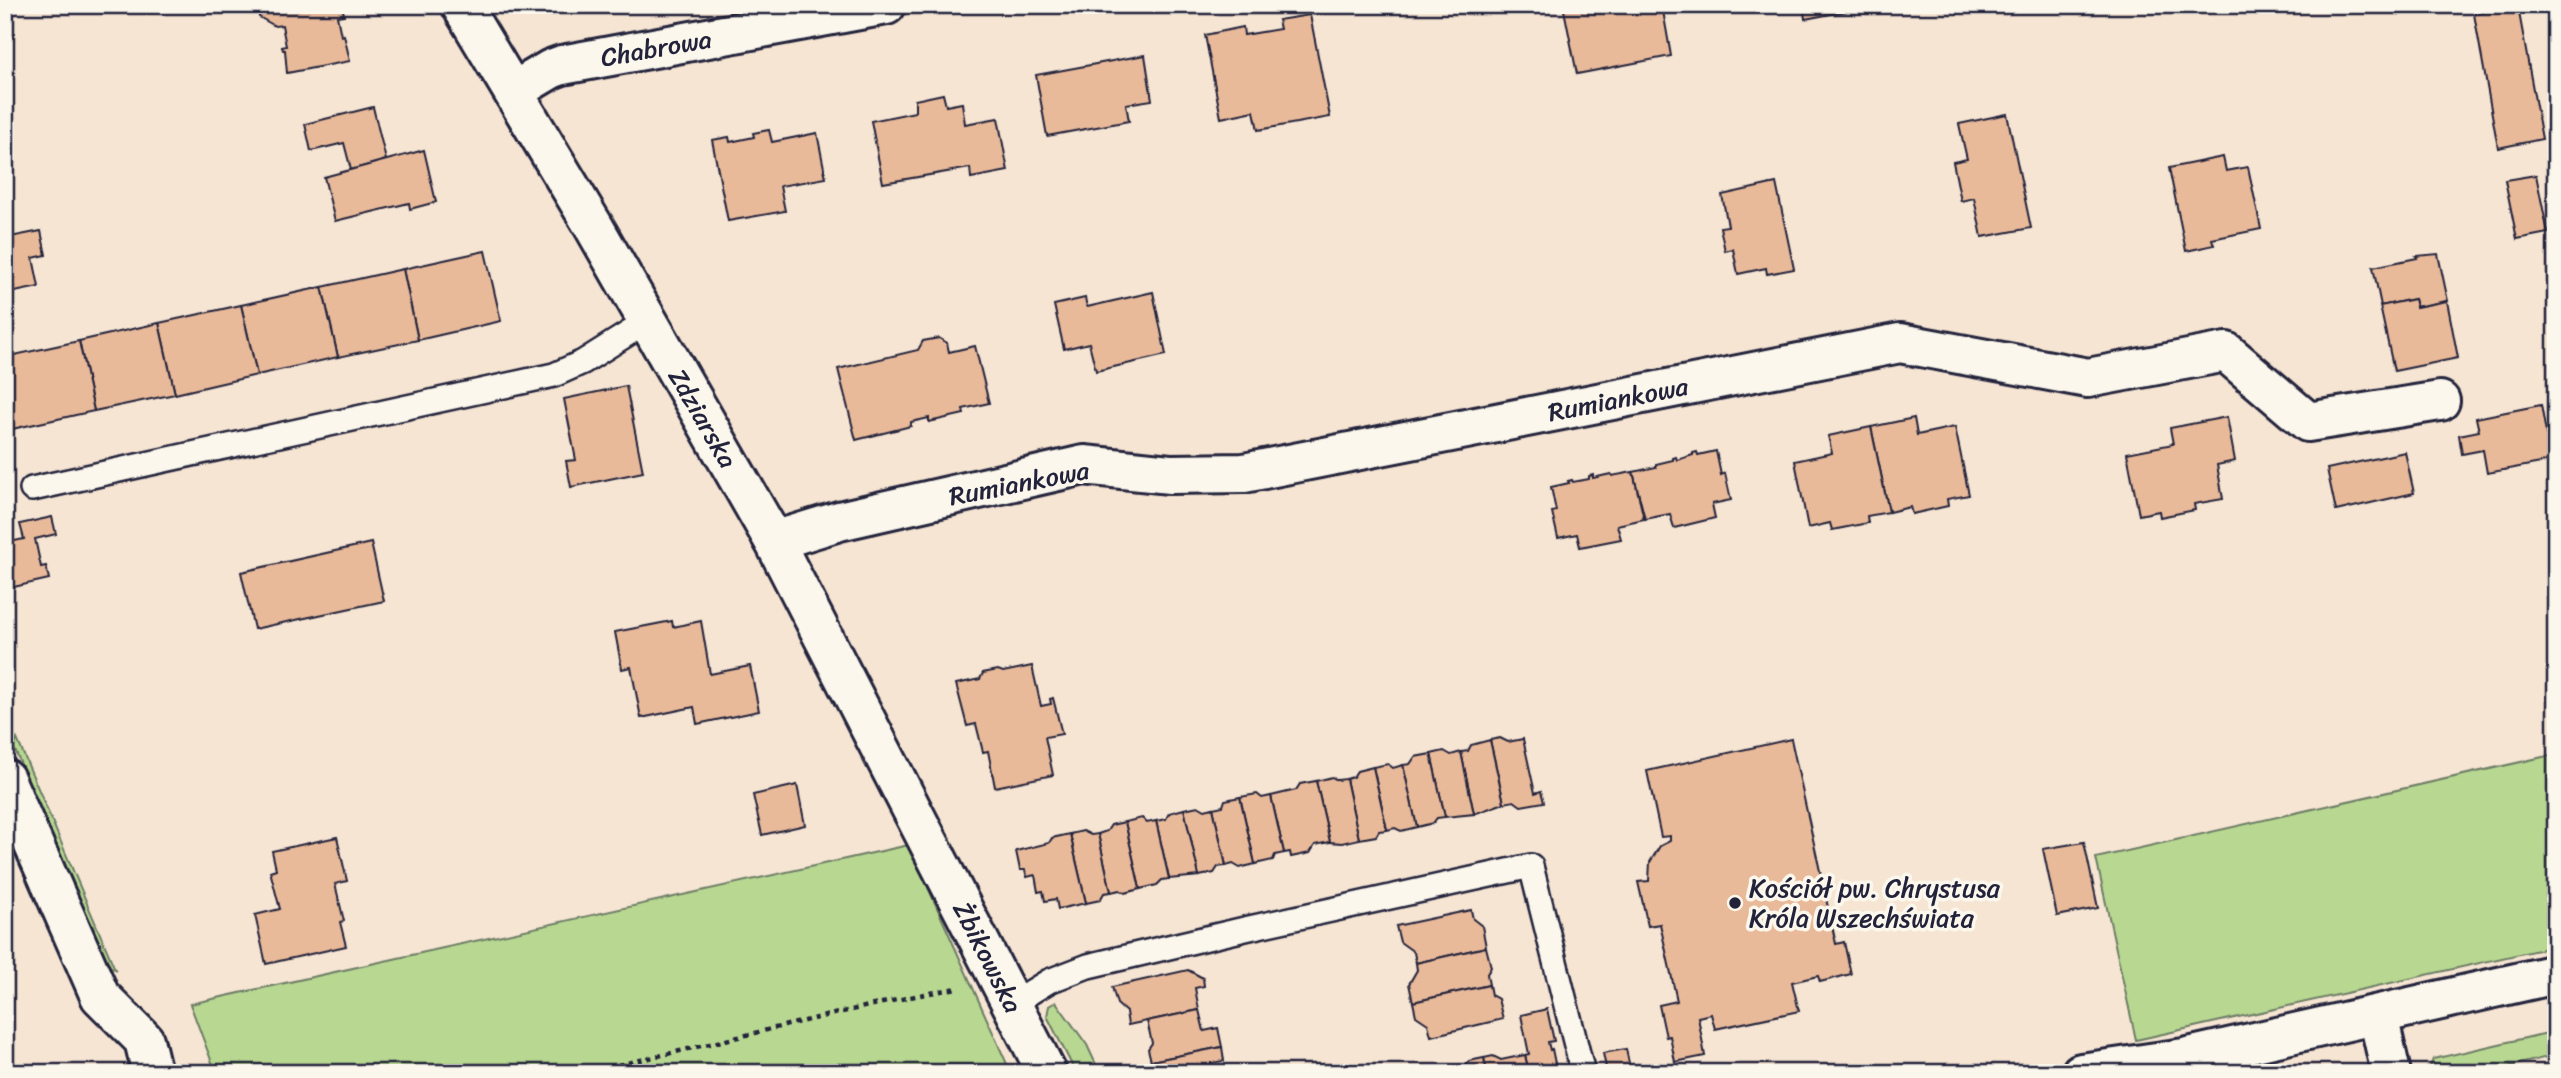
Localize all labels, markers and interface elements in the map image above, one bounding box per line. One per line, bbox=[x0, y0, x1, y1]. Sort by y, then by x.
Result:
street label: Chabrowa bbox=[597, 16, 715, 80]
street label: Zdziarska bbox=[656, 359, 750, 477]
street label: Rumiankowa bbox=[1544, 363, 1693, 435]
street label: Rumiankowa bbox=[945, 447, 1094, 519]
place label: Kościół pw. Chrystusa Króla Wszechświata bbox=[1749, 865, 2001, 941]
street label: Żbikowska bbox=[940, 893, 1036, 1021]
marker: Kościół pw. Chrystusa Króla Wszechświata bbox=[1727, 895, 1743, 911]

